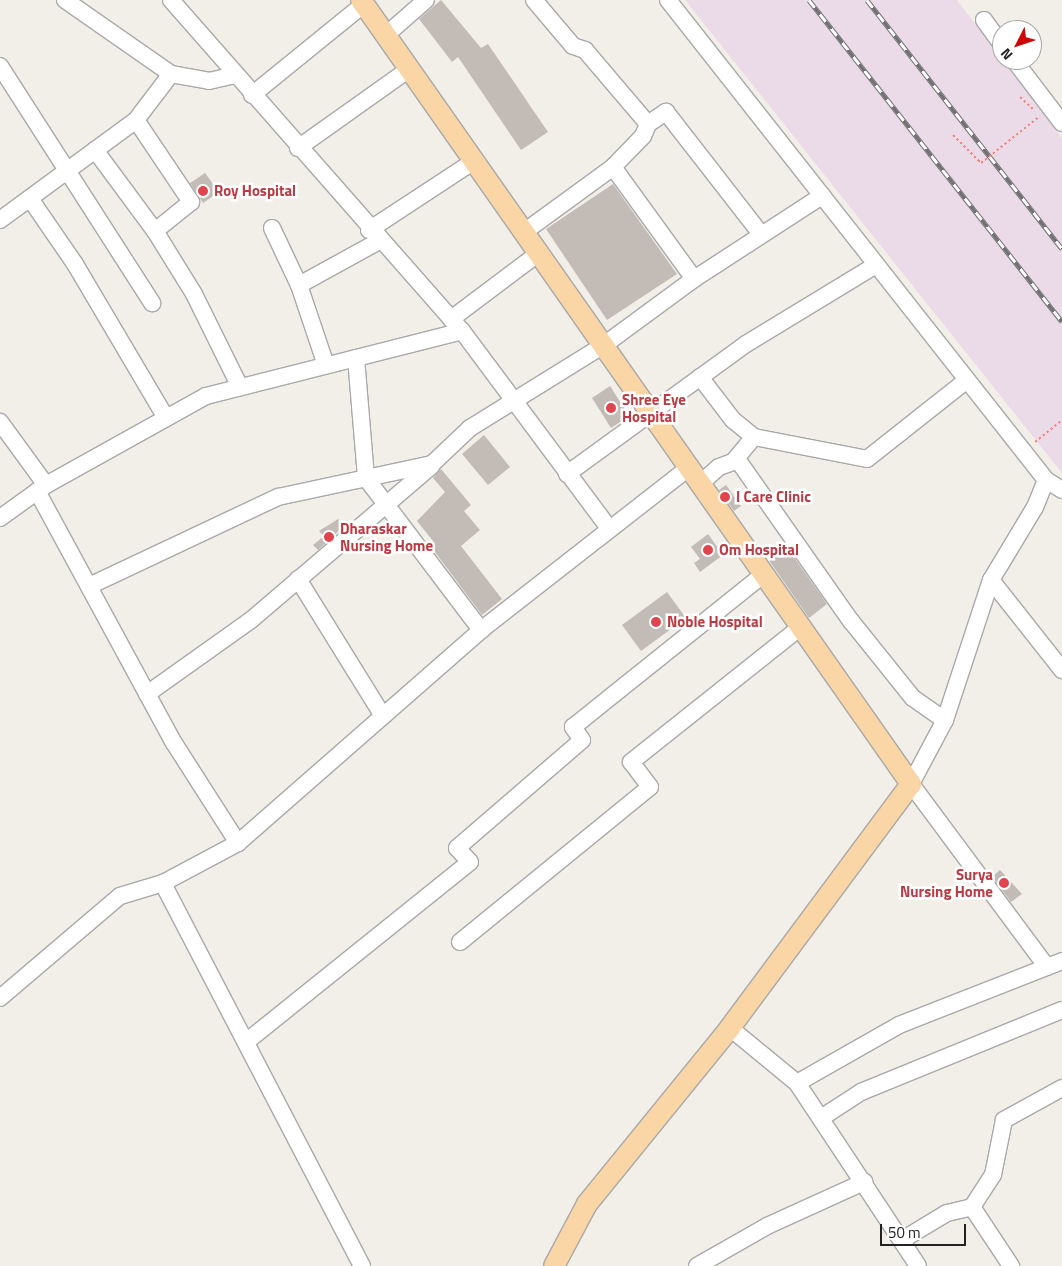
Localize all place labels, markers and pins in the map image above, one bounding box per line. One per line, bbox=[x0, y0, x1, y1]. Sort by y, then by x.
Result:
place label: Roy Hospital bbox=[214, 182, 296, 200]
marker: Roy Hospital bbox=[196, 184, 210, 198]
place label: Shree Eye Hospital bbox=[622, 390, 686, 425]
marker: Shree Eye Hospital bbox=[604, 401, 618, 415]
place label: I Care Clinic bbox=[736, 488, 811, 506]
marker: I Care Clinic bbox=[718, 490, 732, 504]
place label: Dharaskar Nursing Home bbox=[340, 519, 433, 554]
marker: Dharaskar Nursing Home bbox=[322, 530, 336, 544]
place label: Om Hospital bbox=[719, 541, 799, 559]
marker: Om Hospital bbox=[701, 543, 715, 557]
place label: Noble Hospital bbox=[667, 613, 763, 631]
marker: Noble Hospital bbox=[649, 615, 663, 629]
place label: Surya Nursing Home bbox=[900, 865, 993, 900]
marker: Surya Nursing Home bbox=[997, 876, 1011, 890]

